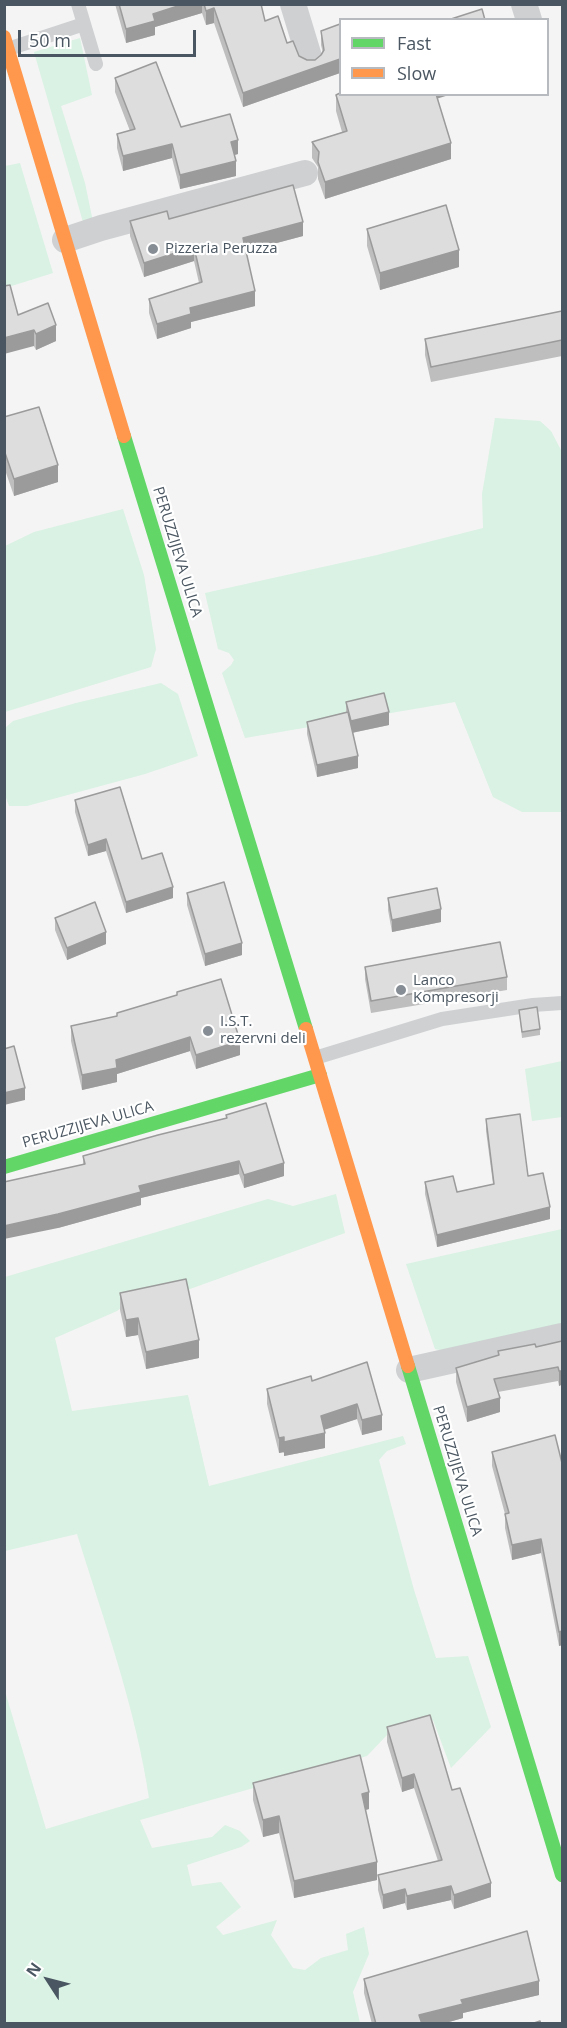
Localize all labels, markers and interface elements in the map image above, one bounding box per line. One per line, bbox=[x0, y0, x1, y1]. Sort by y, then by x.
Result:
scale bar bbox=[21, 18, 200, 56]
legend bbox=[339, 18, 549, 96]
text: 50 m bbox=[29, 28, 71, 52]
text: Fast bbox=[397, 31, 431, 55]
text: Slow bbox=[397, 61, 436, 85]
place label: Pizzeria Peruzza bbox=[165, 240, 278, 258]
marker: Pizzeria Peruzza bbox=[146, 242, 160, 256]
street label: PERUZZIJEVA ULICA bbox=[149, 485, 205, 619]
place label: Lanco Kompresorji bbox=[413, 972, 499, 1007]
marker: Lanco Kompresorji bbox=[394, 983, 408, 997]
place label: I.S.T. rezervni deli bbox=[220, 1013, 306, 1048]
marker: I.S.T. rezervni deli bbox=[201, 1024, 215, 1038]
street label: PERUZZIJEVA ULICA bbox=[20, 1098, 156, 1152]
street label: PERUZZIJEVA ULICA bbox=[429, 1404, 485, 1538]
north arrow bbox=[18, 1950, 78, 2010]
text: N bbox=[21, 1958, 46, 1981]

